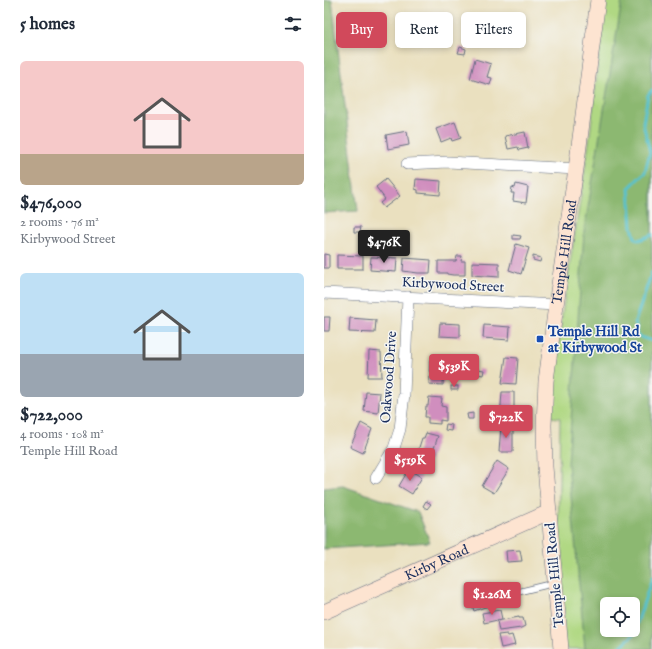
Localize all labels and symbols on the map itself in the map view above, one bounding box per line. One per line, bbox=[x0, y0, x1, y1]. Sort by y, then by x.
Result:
street label: Temple Hill Road bbox=[548, 198, 581, 306]
pin: $476K bbox=[356, 230, 412, 264]
street label: Kirbywood Street bbox=[401, 273, 505, 297]
place label: Temple Hill Rd at Kirbywood St bbox=[547, 323, 642, 357]
street label: Oakwood Drive bbox=[377, 330, 401, 424]
marker: Temple Hill Rd at Kirbywood St bbox=[535, 334, 545, 344]
pin: $539K bbox=[426, 354, 482, 388]
pin: $722K bbox=[478, 405, 534, 439]
pin: $519K bbox=[382, 448, 438, 482]
street label: Temple Hill Road bbox=[541, 521, 569, 628]
street label: Kirby Road bbox=[402, 541, 472, 585]
pin: $1.26M bbox=[459, 582, 525, 616]

